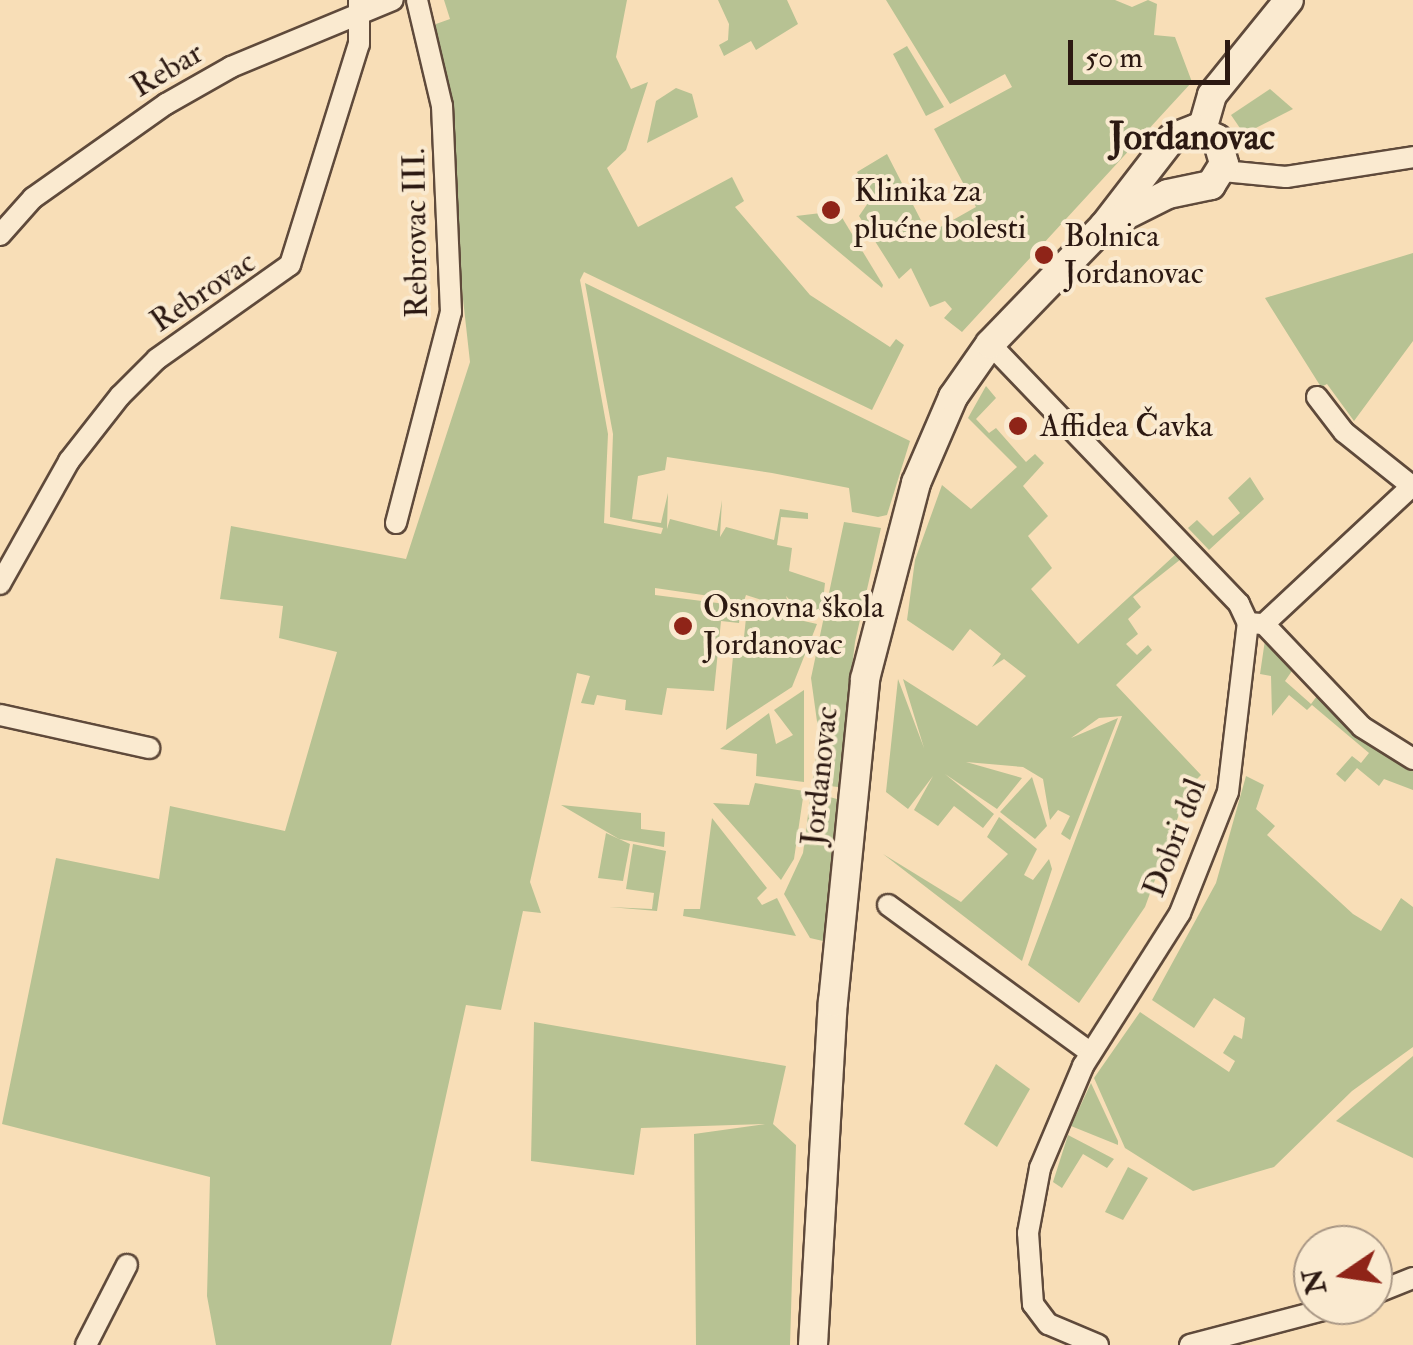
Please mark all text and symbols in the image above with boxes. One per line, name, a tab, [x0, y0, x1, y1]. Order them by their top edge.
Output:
scale bar	[1073, 20, 1236, 82]
street label: Rebar	[124, 34, 210, 106]
text: 50 m	[1085, 39, 1143, 76]
district label: Jordanovac	[1109, 115, 1275, 161]
street label: Rebrovac III.	[395, 148, 437, 318]
place label: Klinika za plućne bolesti	[854, 173, 1026, 248]
marker: Klinika za plućne bolesti	[818, 197, 844, 223]
place label: Bolnica Jordanovac	[1064, 218, 1204, 293]
street label: Rebrovac	[143, 243, 263, 341]
marker: Bolnica Jordanovac	[1033, 244, 1055, 266]
place label: Affidea Čavka	[1040, 407, 1213, 445]
marker: Affidea Čavka	[1005, 413, 1031, 439]
place label: Osnovna škola Jordanovac	[703, 589, 884, 664]
marker: Osnovna škola Jordanovac	[672, 615, 694, 637]
street label: Jordanovac	[794, 705, 846, 847]
street label: Dobri dol	[1135, 773, 1215, 903]
north arrow	[1293, 1225, 1393, 1325]
text: N	[1295, 1265, 1335, 1298]

